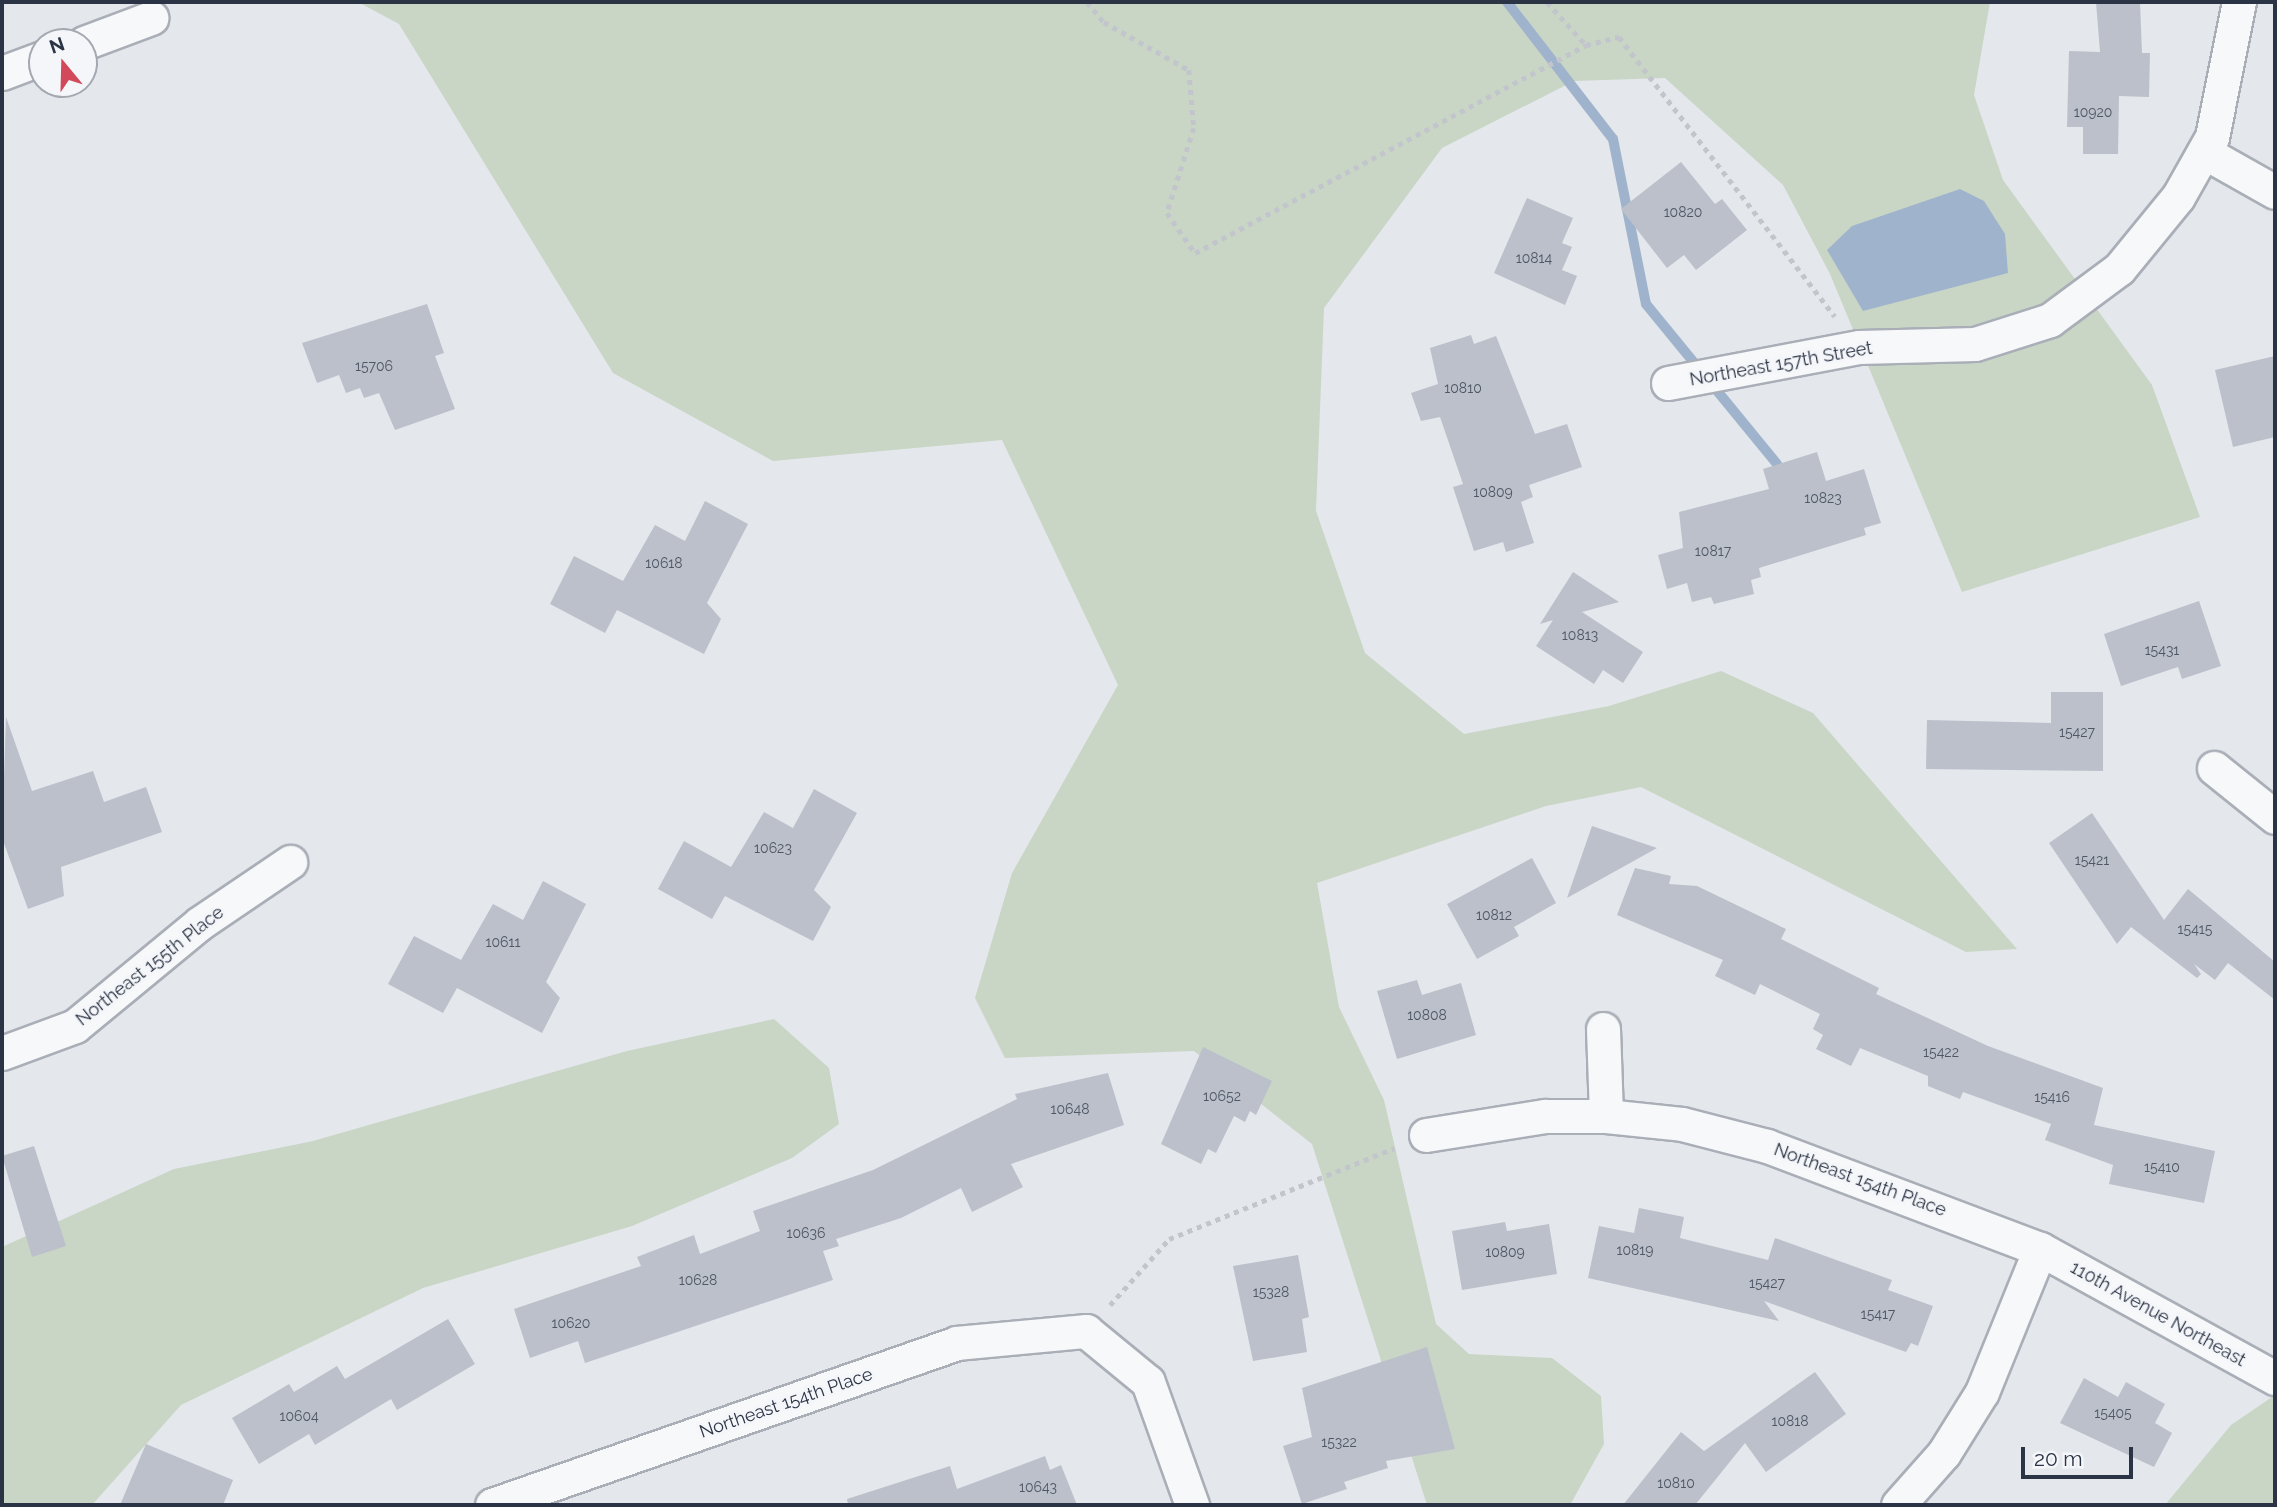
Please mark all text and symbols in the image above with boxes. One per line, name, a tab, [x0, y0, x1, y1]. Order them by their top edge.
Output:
north arrow	[28, 28, 98, 98]
text: N	[46, 32, 67, 58]
house number: 10920	[2074, 104, 2112, 120]
house number: 10820	[1664, 204, 1702, 220]
house number: 10814	[1516, 250, 1552, 266]
street label: Northeast 157th Street	[1688, 337, 1874, 391]
house number: 15706	[355, 358, 393, 374]
house number: 10810	[1444, 380, 1482, 396]
house number: 10809	[1473, 484, 1513, 500]
house number: 10823	[1804, 490, 1842, 506]
house number: 10817	[1695, 543, 1731, 559]
house number: 10618	[645, 555, 683, 571]
house number: 10813	[1562, 627, 1598, 643]
house number: 15431	[2145, 642, 2179, 658]
house number: 15427	[2059, 724, 2095, 740]
house number: 10623	[754, 840, 792, 856]
house number: 15421	[2075, 852, 2109, 868]
street label: Northeast 155th Place	[72, 902, 228, 1030]
house number: 10812	[1476, 907, 1512, 923]
house number: 15415	[2178, 921, 2212, 937]
house number: 10611	[486, 934, 520, 950]
house number: 10808	[1407, 1007, 1447, 1023]
house number: 15422	[1923, 1044, 1959, 1060]
house number: 10652	[1203, 1088, 1241, 1104]
house number: 15416	[2034, 1089, 2070, 1105]
house number: 10648	[1051, 1101, 1089, 1117]
street label: Northeast 154th Place	[1771, 1139, 1949, 1221]
house number: 15410	[2144, 1159, 2180, 1175]
house number: 10636	[787, 1225, 825, 1241]
house number: 10819	[1616, 1242, 1654, 1258]
house number: 10809	[1485, 1244, 1525, 1260]
street label: 110th Avenue Northeast	[2066, 1257, 2250, 1371]
house number: 10628	[679, 1272, 717, 1288]
house number: 15427	[1749, 1275, 1785, 1291]
house number: 15328	[1253, 1284, 1289, 1300]
house number: 15417	[1861, 1306, 1895, 1322]
house number: 10620	[552, 1315, 590, 1331]
street label: Northeast 154th Place	[697, 1363, 875, 1443]
house number: 15405	[2094, 1405, 2132, 1421]
house number: 10604	[279, 1408, 319, 1424]
house number: 10818	[1771, 1413, 1809, 1429]
house number: 15322	[1321, 1434, 1357, 1450]
scale bar	[2025, 1434, 2137, 1478]
text: 20 m	[2034, 1446, 2082, 1471]
house number: 10810	[1657, 1475, 1695, 1491]
house number: 10643	[1019, 1479, 1057, 1495]

